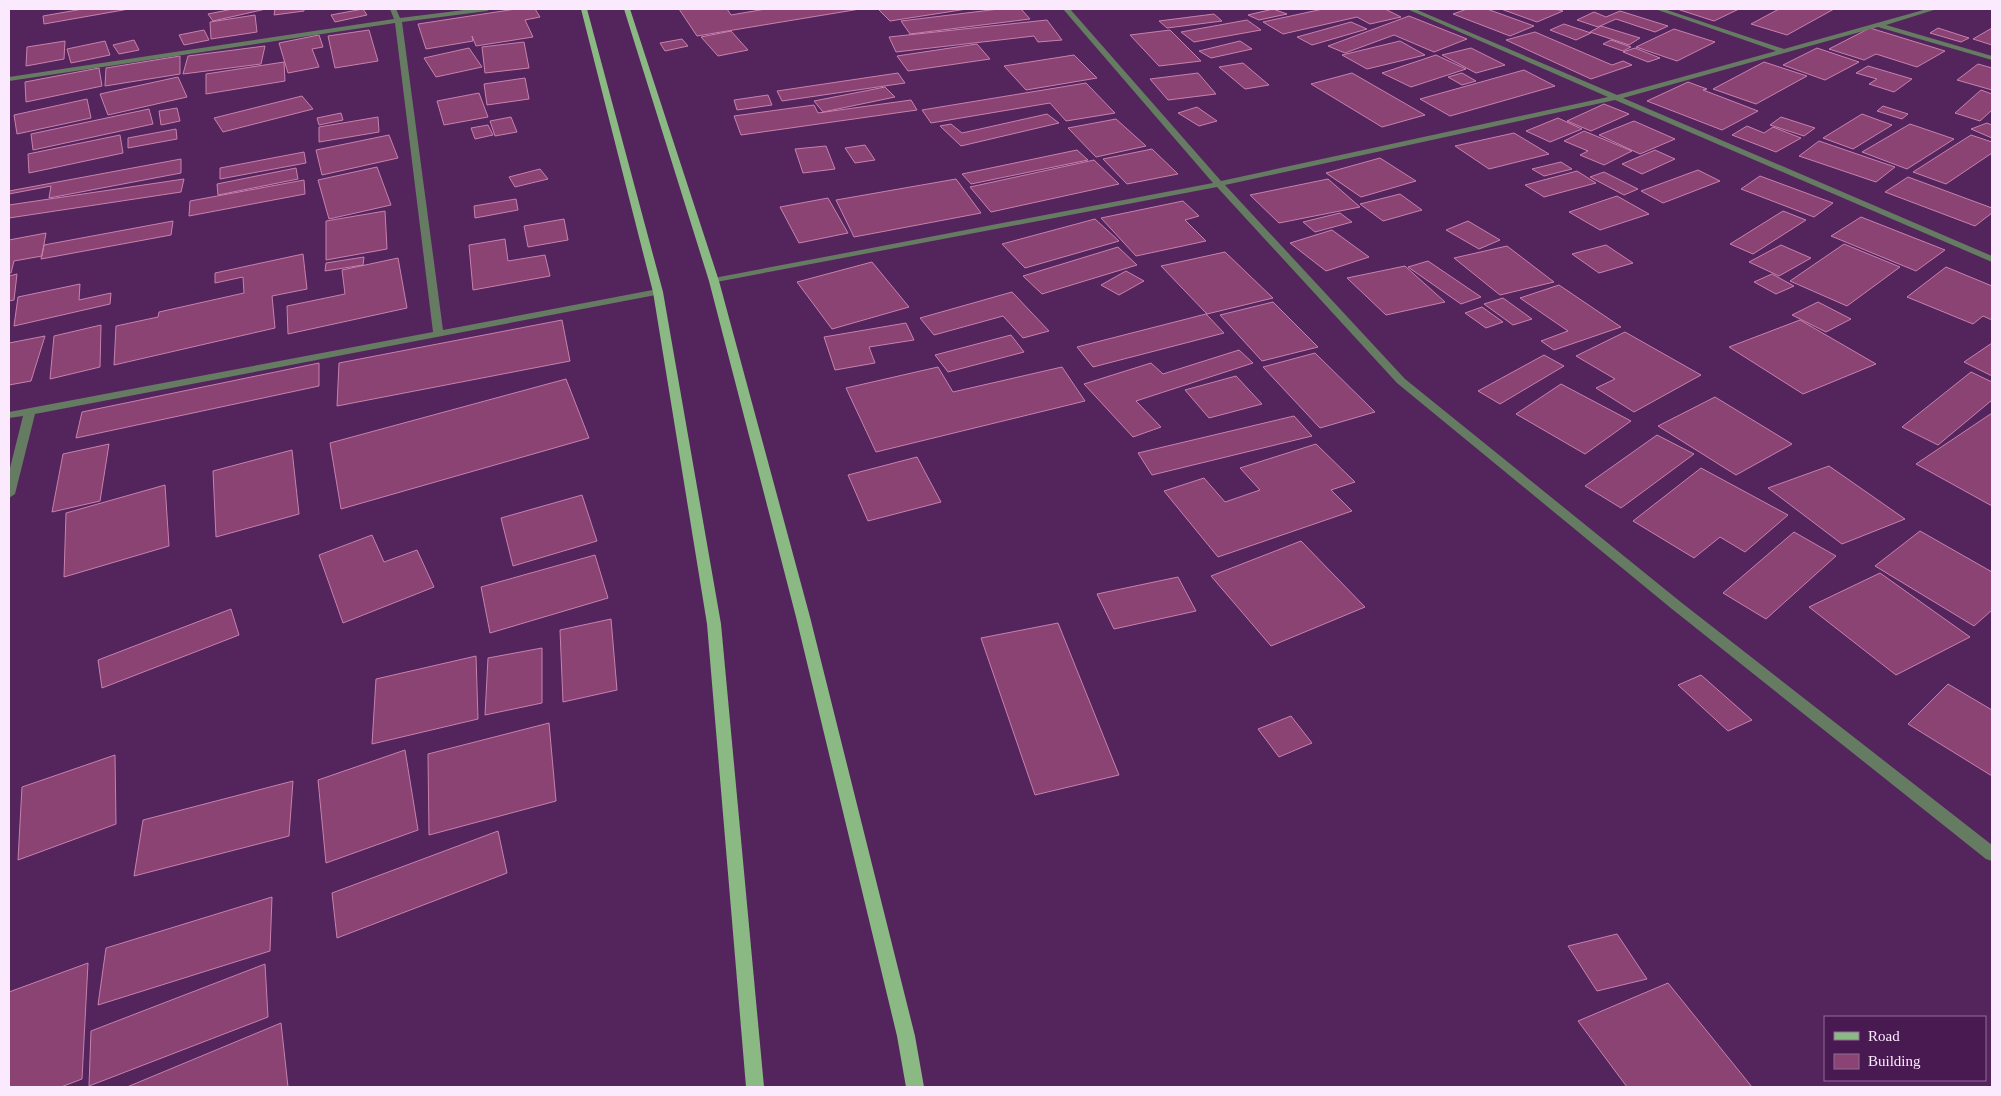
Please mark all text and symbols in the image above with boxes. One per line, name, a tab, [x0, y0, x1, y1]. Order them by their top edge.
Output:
legend	[1824, 1016, 1986, 1081]
text: Road	[1868, 1028, 1900, 1044]
text: Building	[1868, 1053, 1921, 1069]

